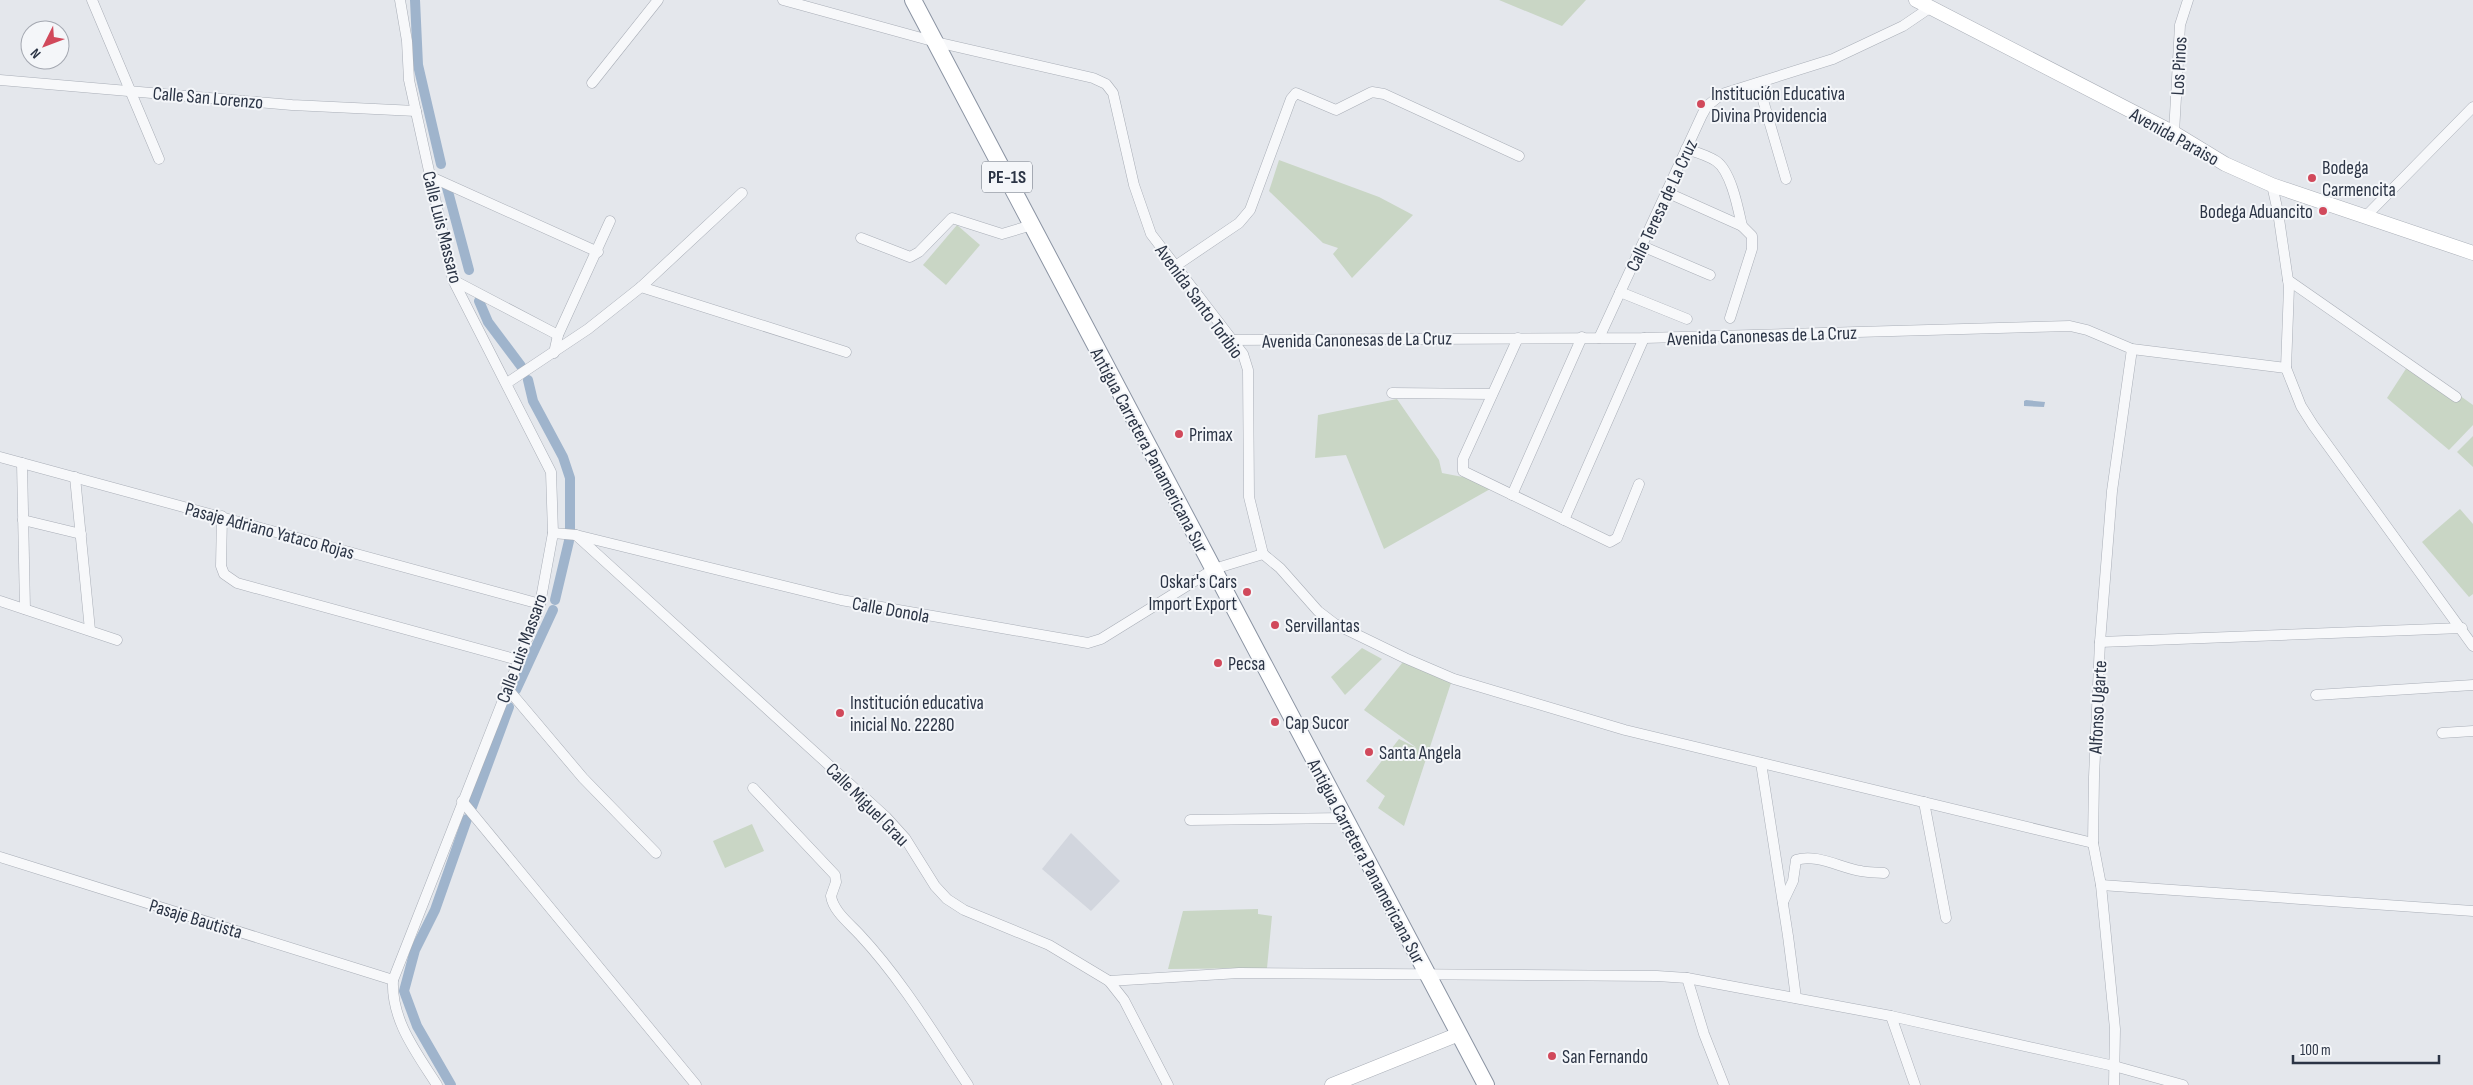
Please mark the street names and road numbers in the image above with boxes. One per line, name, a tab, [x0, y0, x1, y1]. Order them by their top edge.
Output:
street label: Los Pinos	[2166, 36, 2193, 96]
street label: Calle San Lorenzo	[152, 82, 264, 115]
street label: Avenida Paraiso	[2125, 103, 2223, 171]
street label: Calle Teresa de La Cruz	[1622, 136, 1703, 275]
road number: PE-1S	[982, 162, 1032, 192]
street label: Calle Luis Massaro	[417, 169, 467, 286]
street label: Avenida Santo Toribio	[1149, 239, 1248, 363]
street label: Avenida Canonesas de La Cruz	[1666, 322, 1858, 351]
street label: Avenida Canonesas de La Cruz	[1261, 327, 1452, 354]
street label: Antigua Carretera Panamericana Sur	[1084, 343, 1213, 558]
street label: Pasaje Adriano Yataco Rojas	[183, 498, 357, 565]
street label: Calle Luis Massaro	[492, 591, 553, 706]
street label: Calle Donola	[850, 592, 931, 629]
street label: Alfonso Ugarte	[2085, 660, 2112, 755]
street label: Antigua Carretera Panamericana Sur	[1301, 754, 1430, 969]
street label: Calle Miguel Grau	[820, 759, 913, 852]
street label: Pasaje Bautista	[146, 894, 245, 944]

